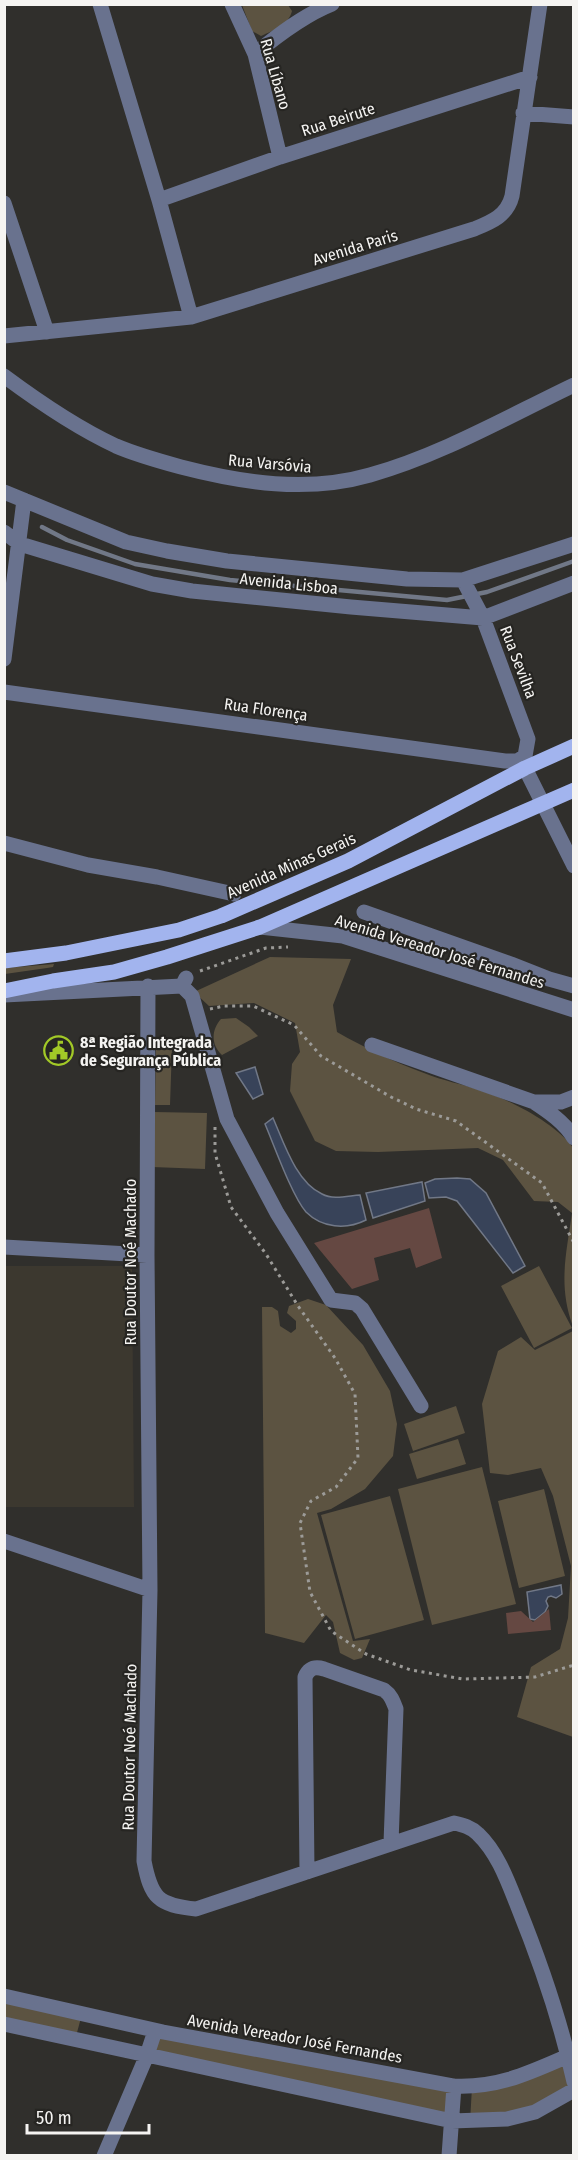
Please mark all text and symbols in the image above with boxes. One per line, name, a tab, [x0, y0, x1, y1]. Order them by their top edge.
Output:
street label: Rua Líbano	[256, 36, 295, 112]
street label: Rua Beirute	[299, 99, 377, 140]
street label: Avenida Paris	[310, 226, 400, 269]
street label: Rua Varsóvia	[227, 450, 313, 477]
street label: Avenida Lisboa	[239, 569, 339, 598]
street label: Rua Sevilha	[496, 623, 541, 701]
street label: Rua Florença	[223, 694, 309, 725]
street label: Avenida Minas Gerais	[224, 828, 359, 902]
street label: Avenida Vereador José Fernandes	[333, 911, 547, 992]
place label: 8ª Região Integrada de Segurança Pública	[80, 1033, 221, 1071]
public building icon: 8ª Região Integrada de Segurança Pública	[43, 1035, 75, 1067]
street label: Rua Doutor Noé Machado	[121, 1179, 140, 1345]
street label: Rua Doutor Noé Machado	[119, 1664, 140, 1830]
street label: Avenida Vereador José Fernandes	[186, 2010, 404, 2067]
scale bar	[27, 2097, 148, 2135]
text: 50 m	[36, 2107, 72, 2129]

